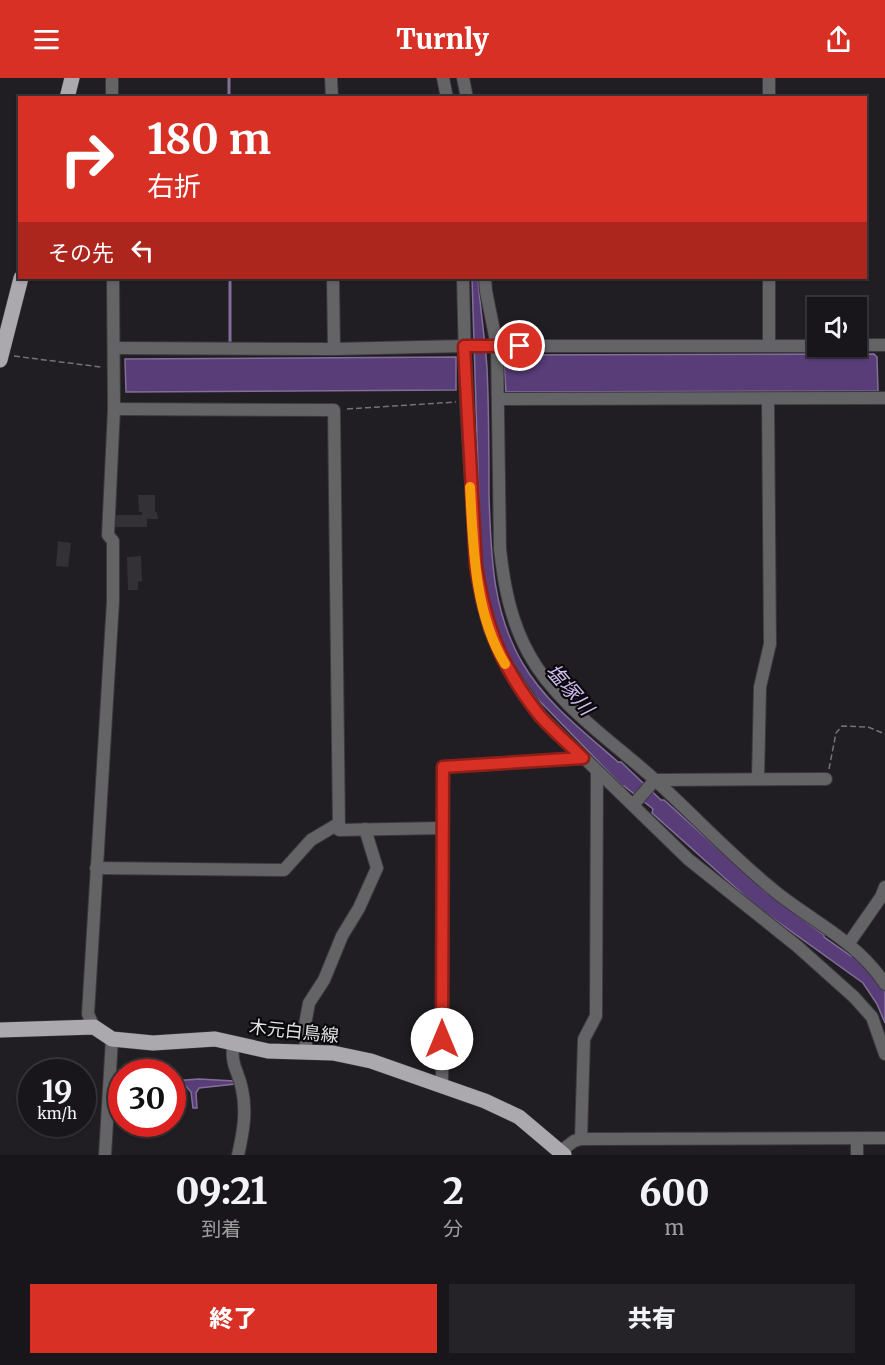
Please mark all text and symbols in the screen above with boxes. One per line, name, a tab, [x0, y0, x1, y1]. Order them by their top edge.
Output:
text: Turnly	[396, 22, 489, 56]
icon: menu	[30, 23, 63, 56]
icon: share	[822, 23, 855, 56]
text: 180 m	[147, 113, 271, 165]
icon: right	[48, 120, 126, 198]
text: 右折	[147, 169, 201, 203]
icon: left	[126, 234, 159, 267]
text: その先	[48, 239, 114, 267]
map controls	[807, 297, 867, 357]
button: sound	[807, 297, 867, 357]
pin	[494, 320, 545, 371]
icon: arrive	[503, 329, 536, 362]
water label: 塩塚川	[541, 658, 600, 721]
position arrow	[410, 1007, 474, 1071]
street label: 木元白鳥線	[248, 1015, 340, 1047]
speed limit sign: 30	[108, 1059, 186, 1137]
text: 19	[41, 1072, 73, 1110]
text: km/h	[37, 1104, 77, 1123]
text: 09:21	[175, 1169, 267, 1214]
text: 2	[443, 1169, 464, 1214]
text: 600	[639, 1171, 710, 1216]
text: m	[664, 1215, 684, 1240]
text: 到着	[201, 1216, 241, 1241]
text: 分	[443, 1216, 463, 1241]
button: 終了	[30, 1284, 437, 1353]
button: 共有	[449, 1284, 855, 1353]

